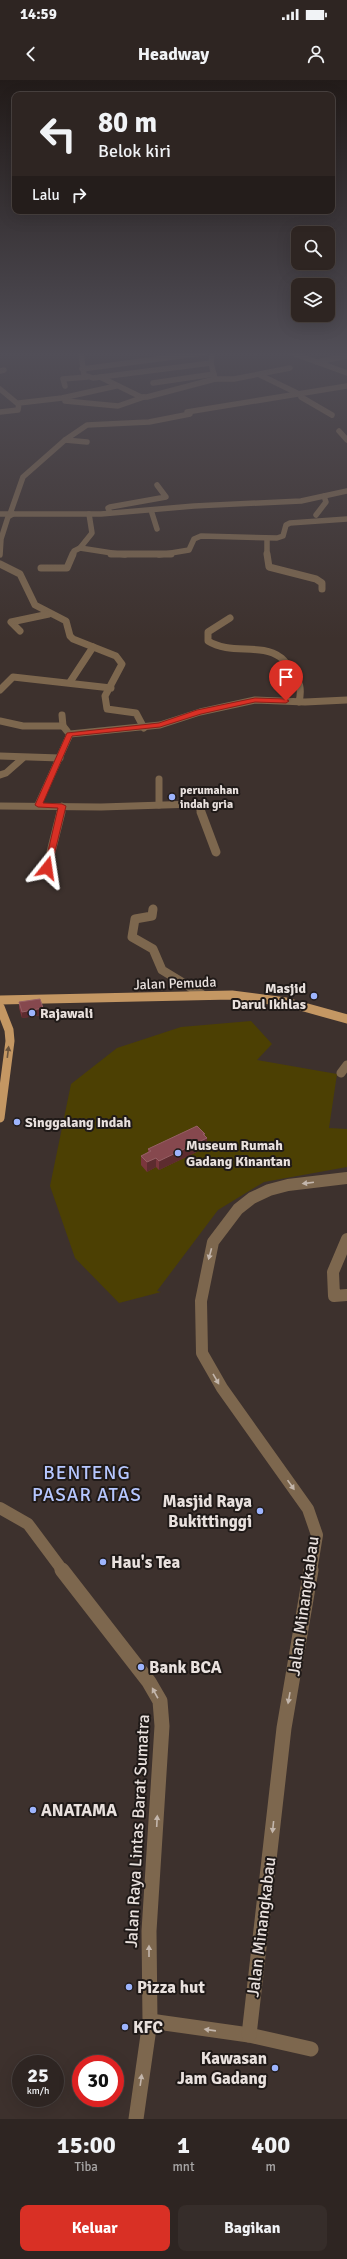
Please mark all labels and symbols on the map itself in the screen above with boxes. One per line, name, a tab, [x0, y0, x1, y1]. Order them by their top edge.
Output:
pin	[269, 660, 303, 701]
place label: perumahan indah gria	[180, 783, 239, 812]
marker: perumahan indah gria	[167, 792, 177, 802]
position arrow	[26, 847, 68, 889]
street label: Jalan Pemuda	[133, 974, 217, 993]
place label: Masjid Darul Ikhlas	[232, 980, 306, 1013]
marker: Masjid Darul Ikhlas	[309, 991, 319, 1001]
place label: Rajawali	[40, 1005, 93, 1022]
marker: Rajawali	[27, 1008, 37, 1018]
one-way arrow	[5, 1046, 11, 1058]
place label: Singgalang Indah	[25, 1114, 131, 1131]
marker: Singgalang Indah	[12, 1117, 22, 1127]
place label: Museum Rumah Gadang Kinantan	[186, 1137, 291, 1170]
marker: Museum Rumah Gadang Kinantan	[173, 1148, 183, 1158]
one-way arrow	[302, 1179, 314, 1186]
one-way arrow	[207, 1247, 213, 1260]
one-way arrow	[213, 1373, 220, 1385]
district label: BENTENG PASAR ATAS	[32, 1461, 142, 1507]
one-way arrow	[287, 1479, 295, 1490]
place label: Masjid Raya Bukittinggi	[163, 1491, 252, 1532]
marker: Masjid Raya Bukittinggi	[255, 1506, 265, 1516]
street label: Jalan Minangkabau	[283, 1535, 324, 1677]
place label: Hau's Tea	[111, 1552, 181, 1573]
marker: Hau's Tea	[98, 1557, 108, 1567]
place label: Bank BCA	[149, 1657, 222, 1678]
marker: Bank BCA	[136, 1662, 146, 1672]
one-way arrow	[152, 1687, 159, 1699]
one-way arrow	[286, 1692, 292, 1704]
street label: Jalan Raya Lintas Barat Sumatra	[121, 1714, 154, 1948]
place label: ANATAMA	[41, 1800, 117, 1821]
marker: ANATAMA	[28, 1805, 38, 1815]
one-way arrow	[154, 1814, 160, 1827]
one-way arrow	[270, 1821, 276, 1833]
street label: Jalan Minangkabau	[242, 1856, 281, 1998]
one-way arrow	[146, 1944, 152, 1957]
place label: Pizza hut	[137, 1977, 205, 1998]
marker: Pizza hut	[124, 1982, 134, 1992]
place label: KFC	[133, 2017, 163, 2038]
marker: KFC	[120, 2022, 130, 2032]
one-way arrow	[204, 2027, 216, 2033]
place label: Kawasan Jam Gadang	[177, 2048, 267, 2089]
speed limit sign: 30	[72, 2055, 124, 2107]
marker: Kawasan Jam Gadang	[270, 2063, 280, 2073]
one-way arrow	[138, 2074, 144, 2086]

